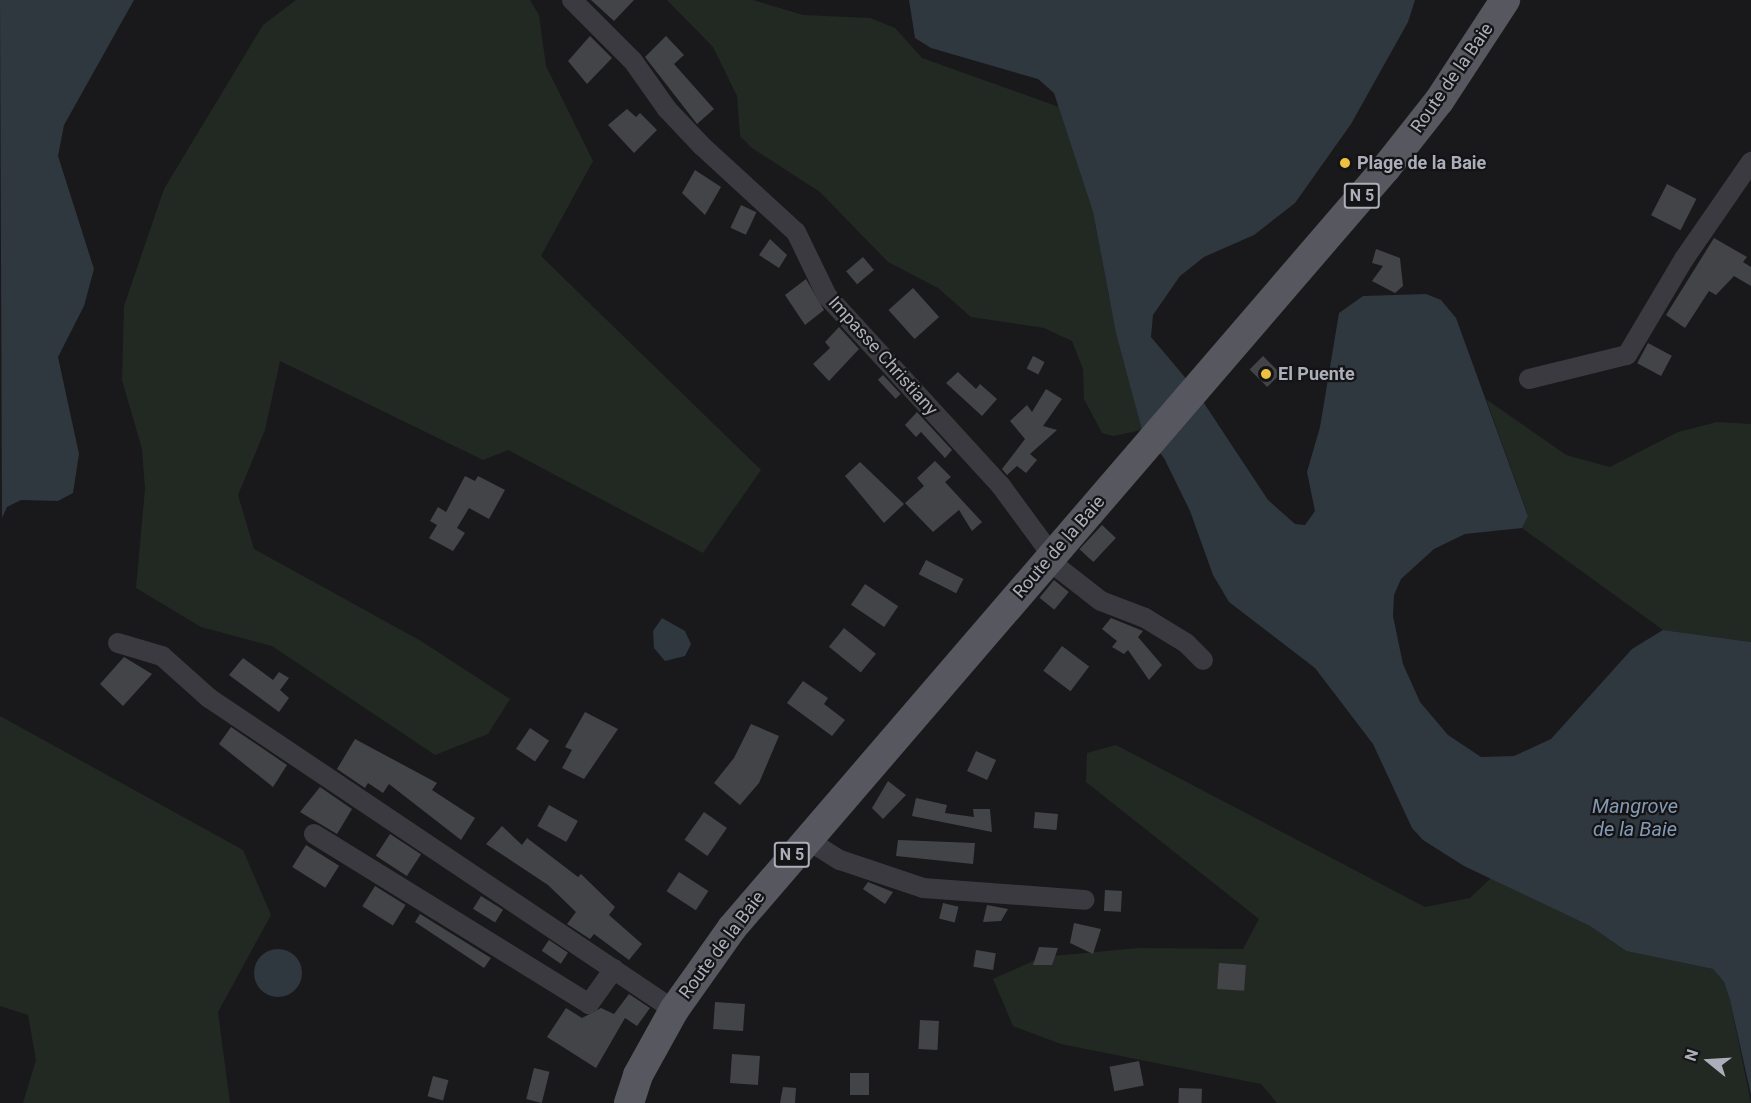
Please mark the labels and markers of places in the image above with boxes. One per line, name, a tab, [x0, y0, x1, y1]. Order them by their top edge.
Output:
place label: Plage de la Baie	[1357, 152, 1486, 174]
marker: Plage de la Baie	[1338, 156, 1352, 170]
place label: El Puente	[1278, 363, 1355, 385]
marker: El Puente	[1259, 367, 1273, 381]

